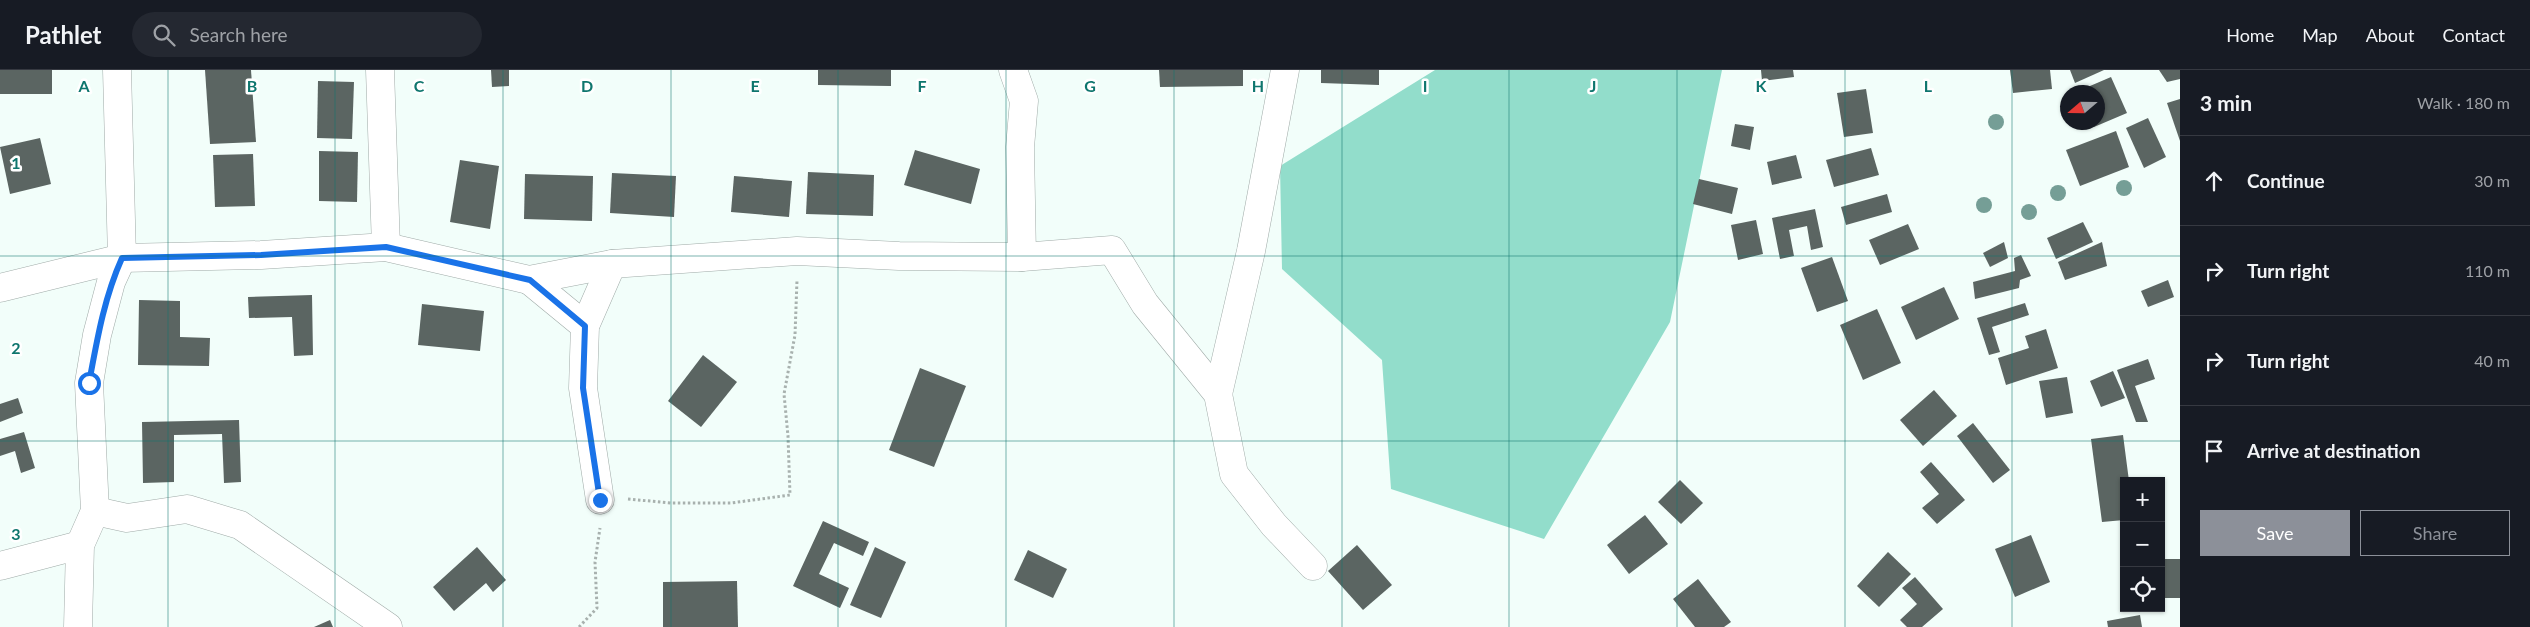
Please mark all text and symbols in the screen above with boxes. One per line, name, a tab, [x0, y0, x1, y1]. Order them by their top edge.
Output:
search box	[132, 12, 482, 57]
text: Pathlet	[25, 20, 102, 49]
icon: search	[150, 21, 178, 49]
text: Search here	[190, 23, 288, 46]
text: Home	[2226, 24, 2274, 46]
text: Map	[2302, 24, 2338, 46]
text: About	[2366, 24, 2415, 46]
text: Contact	[2443, 24, 2505, 46]
text: A	[77, 76, 90, 95]
text: B	[247, 76, 257, 95]
text: C	[414, 76, 425, 95]
text: D	[581, 76, 593, 95]
text: E	[750, 76, 760, 95]
text: F	[917, 76, 927, 95]
text: G	[1084, 76, 1096, 95]
text: H	[1252, 76, 1264, 95]
text: I	[1423, 76, 1427, 95]
text: J	[1590, 76, 1596, 95]
text: K	[1756, 76, 1768, 95]
text: L	[1924, 76, 1933, 95]
north arrow	[2060, 85, 2105, 130]
text: 3 min	[2200, 90, 2252, 115]
text: Walk · 180 m	[2417, 93, 2510, 112]
text: 1	[11, 153, 21, 172]
icon: ahead	[2200, 167, 2228, 195]
text: Continue	[2247, 169, 2325, 192]
text: 30 m	[2474, 171, 2510, 190]
icon: right	[2200, 257, 2228, 285]
text: Turn right	[2247, 259, 2329, 282]
text: 110 m	[2465, 261, 2510, 280]
text: 2	[11, 338, 21, 357]
icon: right	[2200, 347, 2228, 375]
text: Turn right	[2247, 349, 2329, 372]
text: 40 m	[2474, 351, 2510, 370]
route start	[78, 372, 101, 395]
icon: arrive	[2200, 437, 2228, 465]
text: Arrive at destination	[2247, 439, 2420, 462]
map controls	[2120, 477, 2165, 612]
button: +	[2120, 477, 2165, 522]
route end	[589, 489, 612, 512]
button: Save	[2200, 510, 2350, 556]
button: Share	[2360, 510, 2510, 556]
button: −	[2120, 522, 2165, 567]
text: 3	[11, 524, 21, 543]
button: locate	[2120, 567, 2165, 612]

